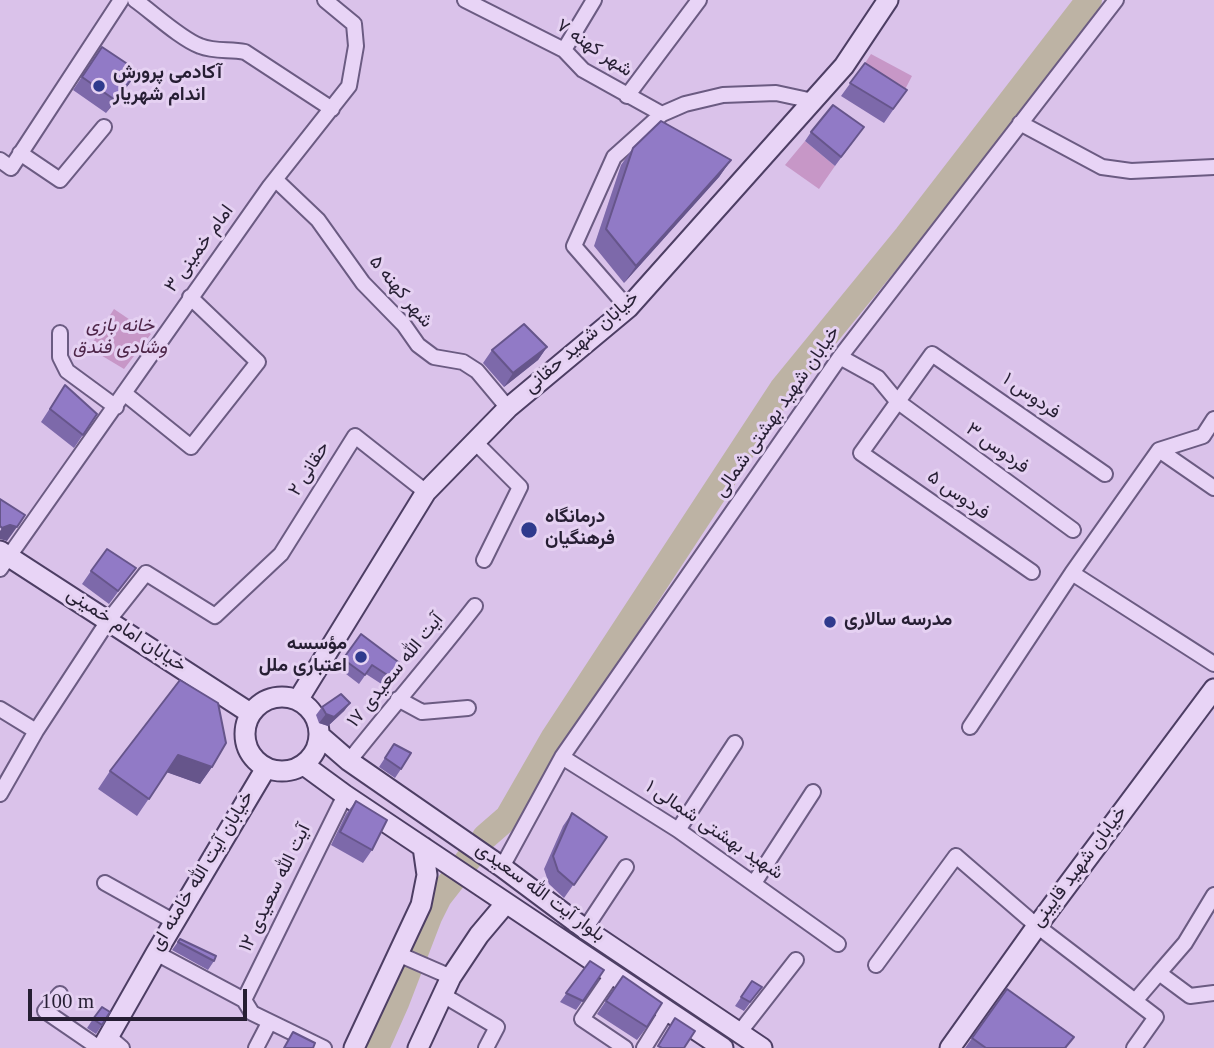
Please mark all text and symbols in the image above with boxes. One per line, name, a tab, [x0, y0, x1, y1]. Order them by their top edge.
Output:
street label: شهر کهنه ۷	[550, 16, 636, 84]
place label: آکادمی پرورش اندام شهریار	[113, 64, 222, 108]
marker: آکادمی پرورش اندام شهریار	[91, 78, 107, 94]
street label: امام خمینی ۳	[162, 202, 240, 298]
street label: شهر کهنه ۵	[362, 252, 436, 334]
street label: خیابان شهید حقانی	[521, 288, 645, 400]
park label: خانه بازی وشادی فندق	[73, 317, 167, 361]
street label: خیابان شهید بهشتی شمالی	[711, 323, 847, 503]
street label: فردوس ۱	[997, 370, 1063, 426]
street label: فردوس ۳	[960, 420, 1032, 480]
street label: حقانی ۲	[285, 439, 337, 501]
street label: فردوس ۵	[921, 467, 993, 527]
place label: درمانگاه فرهنگیان	[545, 508, 615, 552]
marker: درمانگاه فرهنگیان	[519, 520, 539, 540]
street label: خیابان امام خمینی	[61, 585, 189, 679]
street label: آیت الله سعیدی ۱۷	[344, 610, 450, 734]
place label: مدرسه سالاری	[844, 611, 952, 633]
marker: مدرسه سالاری	[822, 614, 838, 630]
place label: مؤسسه اعتباری ملل	[259, 635, 347, 679]
marker: مؤسسه اعتباری ملل	[353, 649, 369, 665]
street label: شهید بهشتی شمالی ۱	[640, 777, 786, 887]
street label: خیابان آیت الله خامنه ای	[147, 788, 261, 956]
street label: خیابان شهید قایینی	[1028, 803, 1134, 933]
street label: آیت الله سعیدی ۱۲	[236, 822, 318, 956]
street label: بلوار آیت الله سعیدی	[470, 839, 608, 949]
scale bar	[32, 974, 250, 1018]
text: 100 m	[41, 989, 94, 1013]

